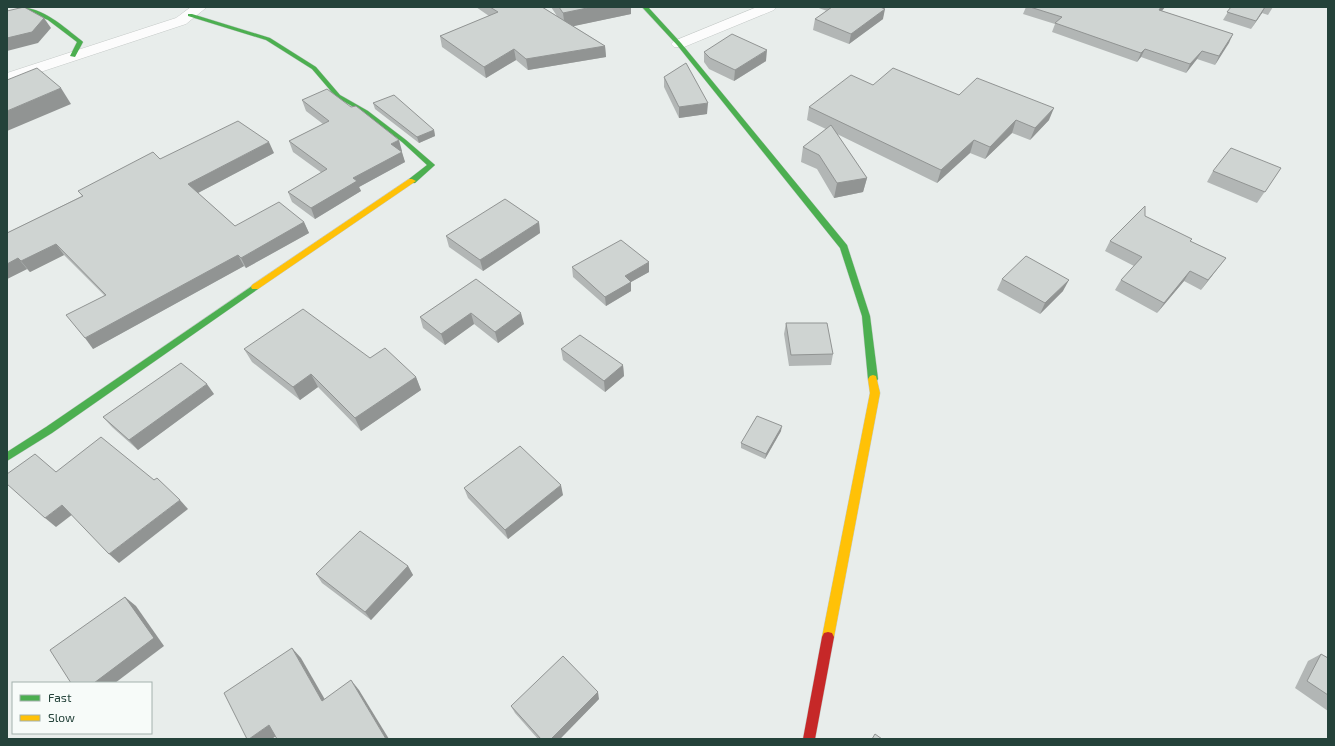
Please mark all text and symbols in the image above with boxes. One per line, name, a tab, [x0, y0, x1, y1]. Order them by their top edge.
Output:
legend	[12, 682, 152, 734]
text: Fast	[48, 690, 72, 704]
text: Slow	[48, 710, 75, 724]

